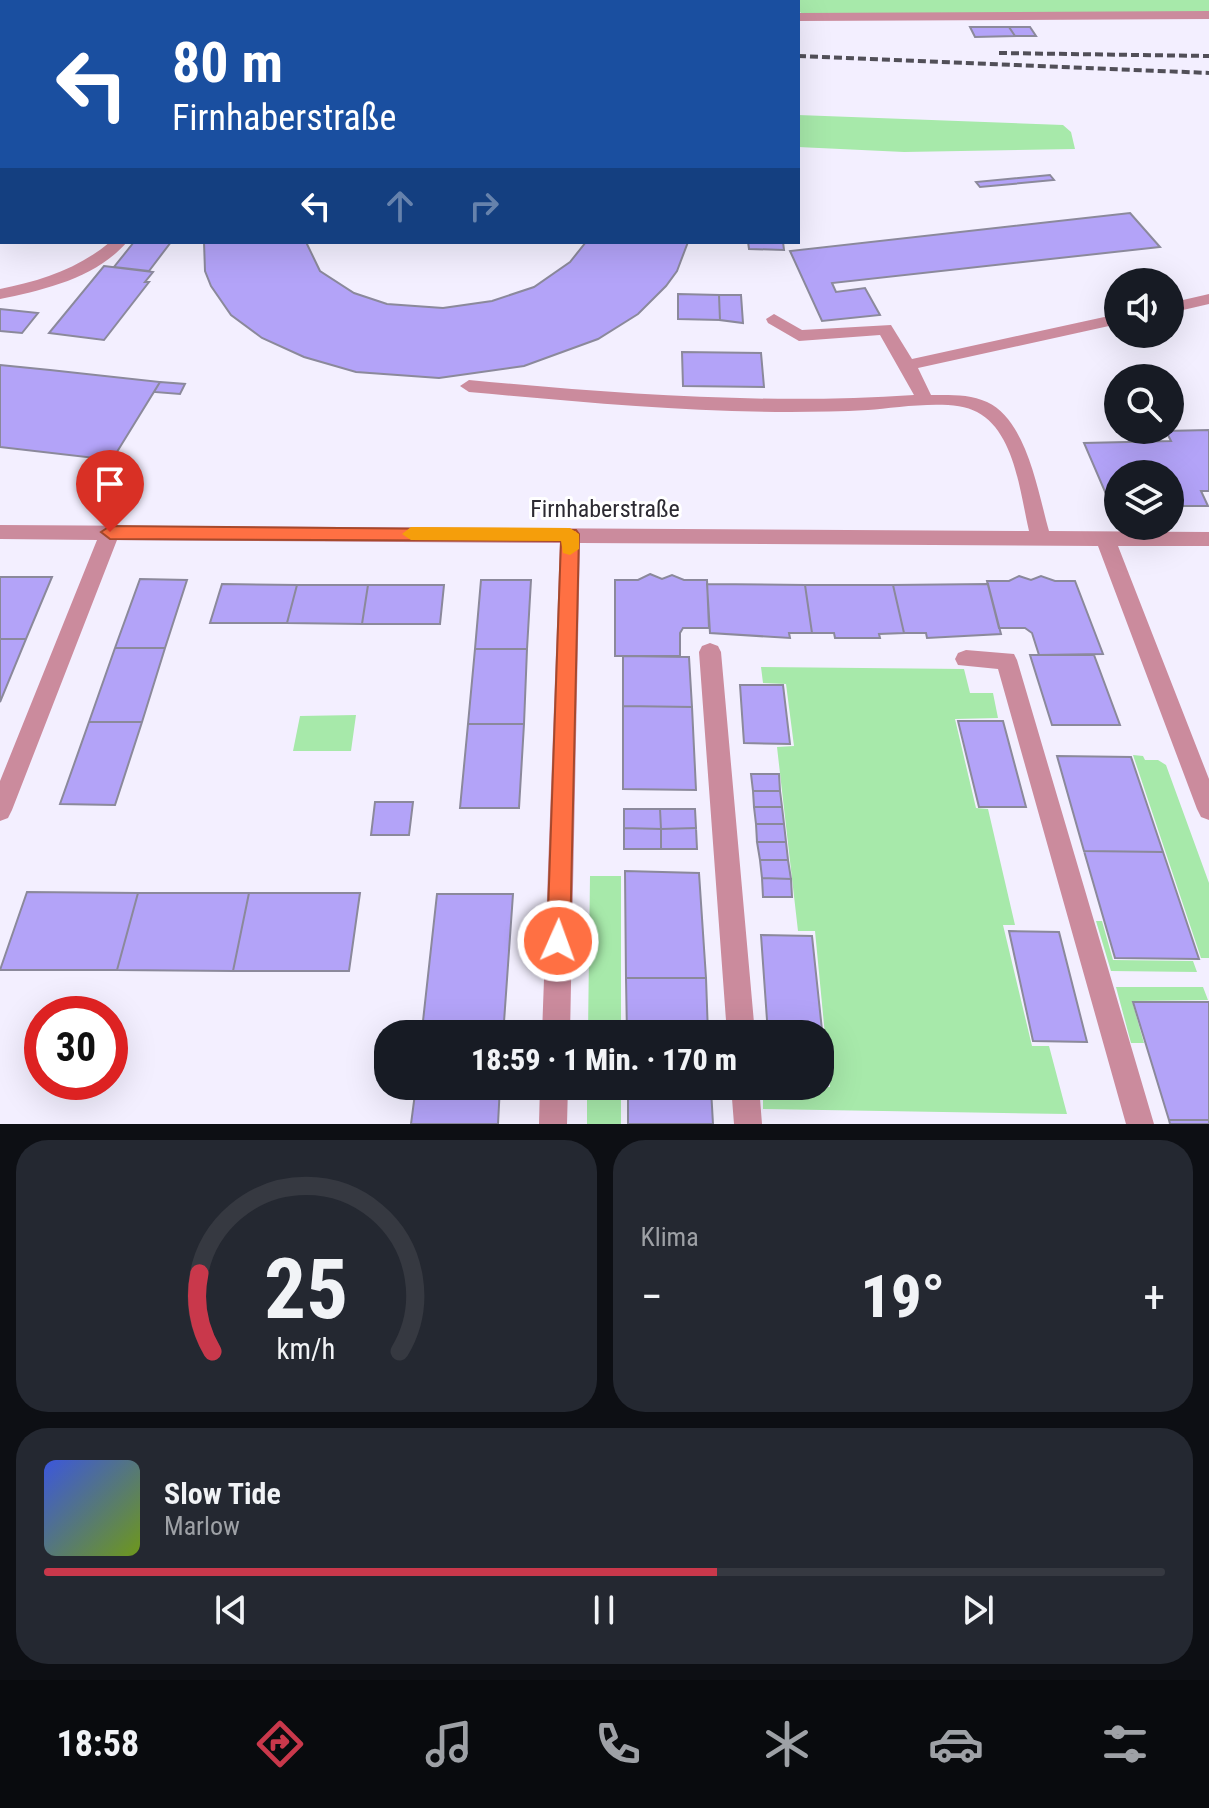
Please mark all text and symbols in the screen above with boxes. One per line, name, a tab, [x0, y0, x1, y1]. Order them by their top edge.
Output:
text: 80 m	[172, 30, 283, 96]
icon: left	[40, 32, 144, 136]
text: Firnhaberstraße	[172, 97, 396, 139]
icon: left	[294, 184, 338, 228]
icon: ahead	[378, 184, 422, 228]
icon: right	[462, 184, 506, 228]
map controls	[1104, 268, 1184, 540]
button: sound	[1104, 268, 1184, 348]
button: search	[1104, 364, 1184, 444]
pin	[76, 450, 144, 532]
button: layers	[1104, 460, 1184, 540]
icon: arrive	[88, 462, 132, 506]
street label: Firnhaberstraße	[530, 495, 680, 523]
position arrow	[516, 899, 600, 983]
speed limit sign: 30	[24, 996, 128, 1100]
text: 18:59 · 1 Min. · 170 m	[471, 1042, 737, 1077]
text: Klima	[641, 1222, 699, 1252]
text: 25	[264, 1241, 348, 1338]
text: 19°	[861, 1261, 945, 1332]
text: −	[641, 1271, 663, 1323]
text: +	[1143, 1271, 1165, 1323]
text: km/h	[277, 1332, 336, 1366]
text: Slow Tide	[164, 1476, 281, 1511]
text: Marlow	[164, 1511, 240, 1541]
icon: previous	[209, 1588, 253, 1632]
icon: pause	[582, 1588, 626, 1632]
icon: next	[956, 1588, 1000, 1632]
icon: directions	[252, 1716, 308, 1772]
icon: music	[421, 1716, 477, 1772]
icon: phone	[590, 1716, 646, 1772]
icon: climate	[759, 1716, 815, 1772]
icon: car	[928, 1716, 984, 1772]
icon: filters	[1097, 1716, 1153, 1772]
text: 18:58	[56, 1723, 139, 1765]

